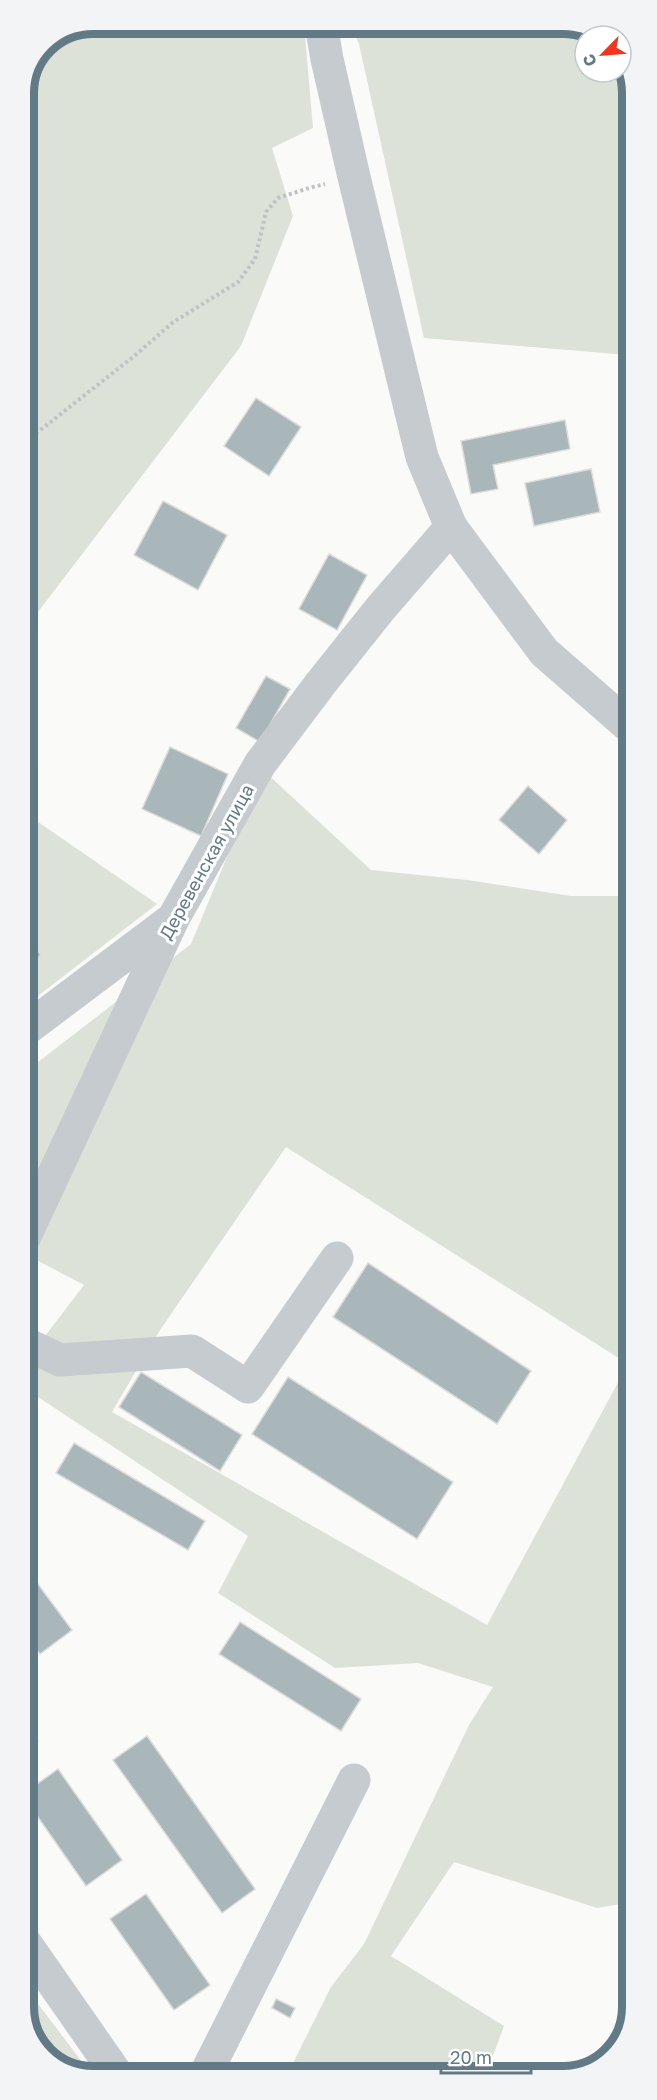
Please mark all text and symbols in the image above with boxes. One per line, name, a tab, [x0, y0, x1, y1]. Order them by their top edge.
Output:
north arrow	[573, 24, 633, 84]
text: С	[578, 51, 601, 70]
street label: Деревенская улица	[154, 780, 258, 943]
scale bar	[441, 2037, 531, 2075]
text: 20 m	[450, 2046, 492, 2068]

